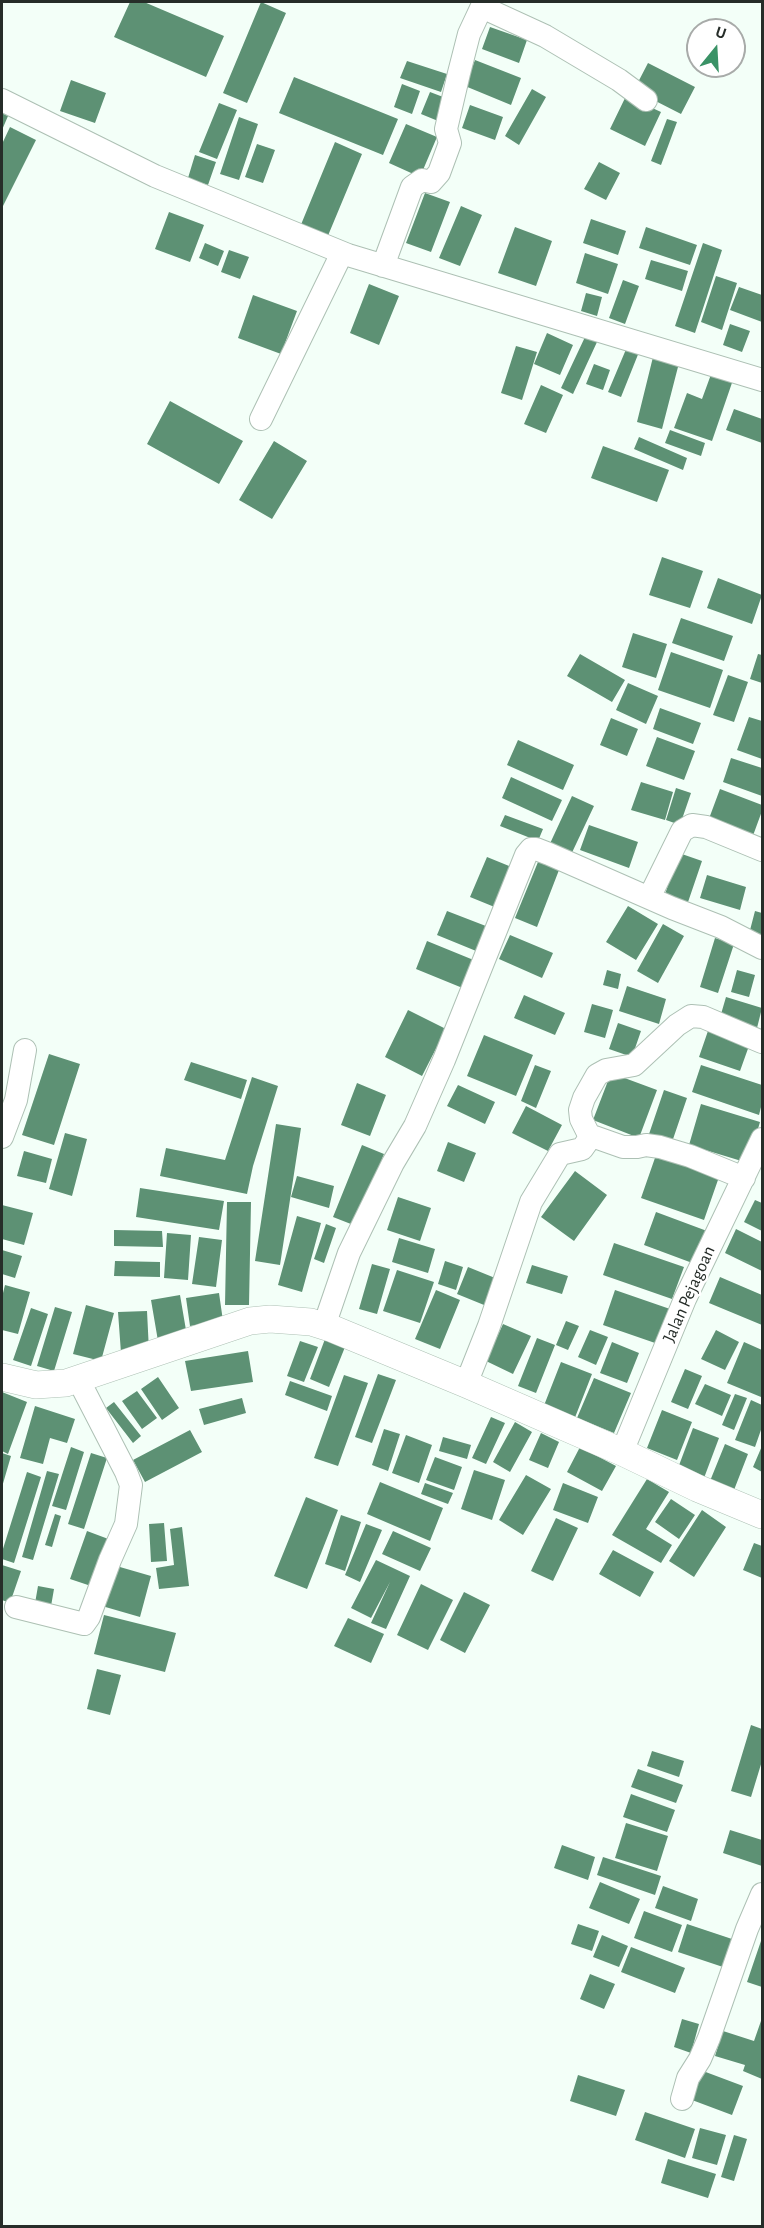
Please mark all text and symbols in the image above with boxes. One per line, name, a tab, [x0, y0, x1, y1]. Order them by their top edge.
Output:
north arrow	[686, 18, 746, 78]
text: U	[714, 24, 728, 42]
street label: Jalan Pejagoan	[658, 1242, 720, 1346]

